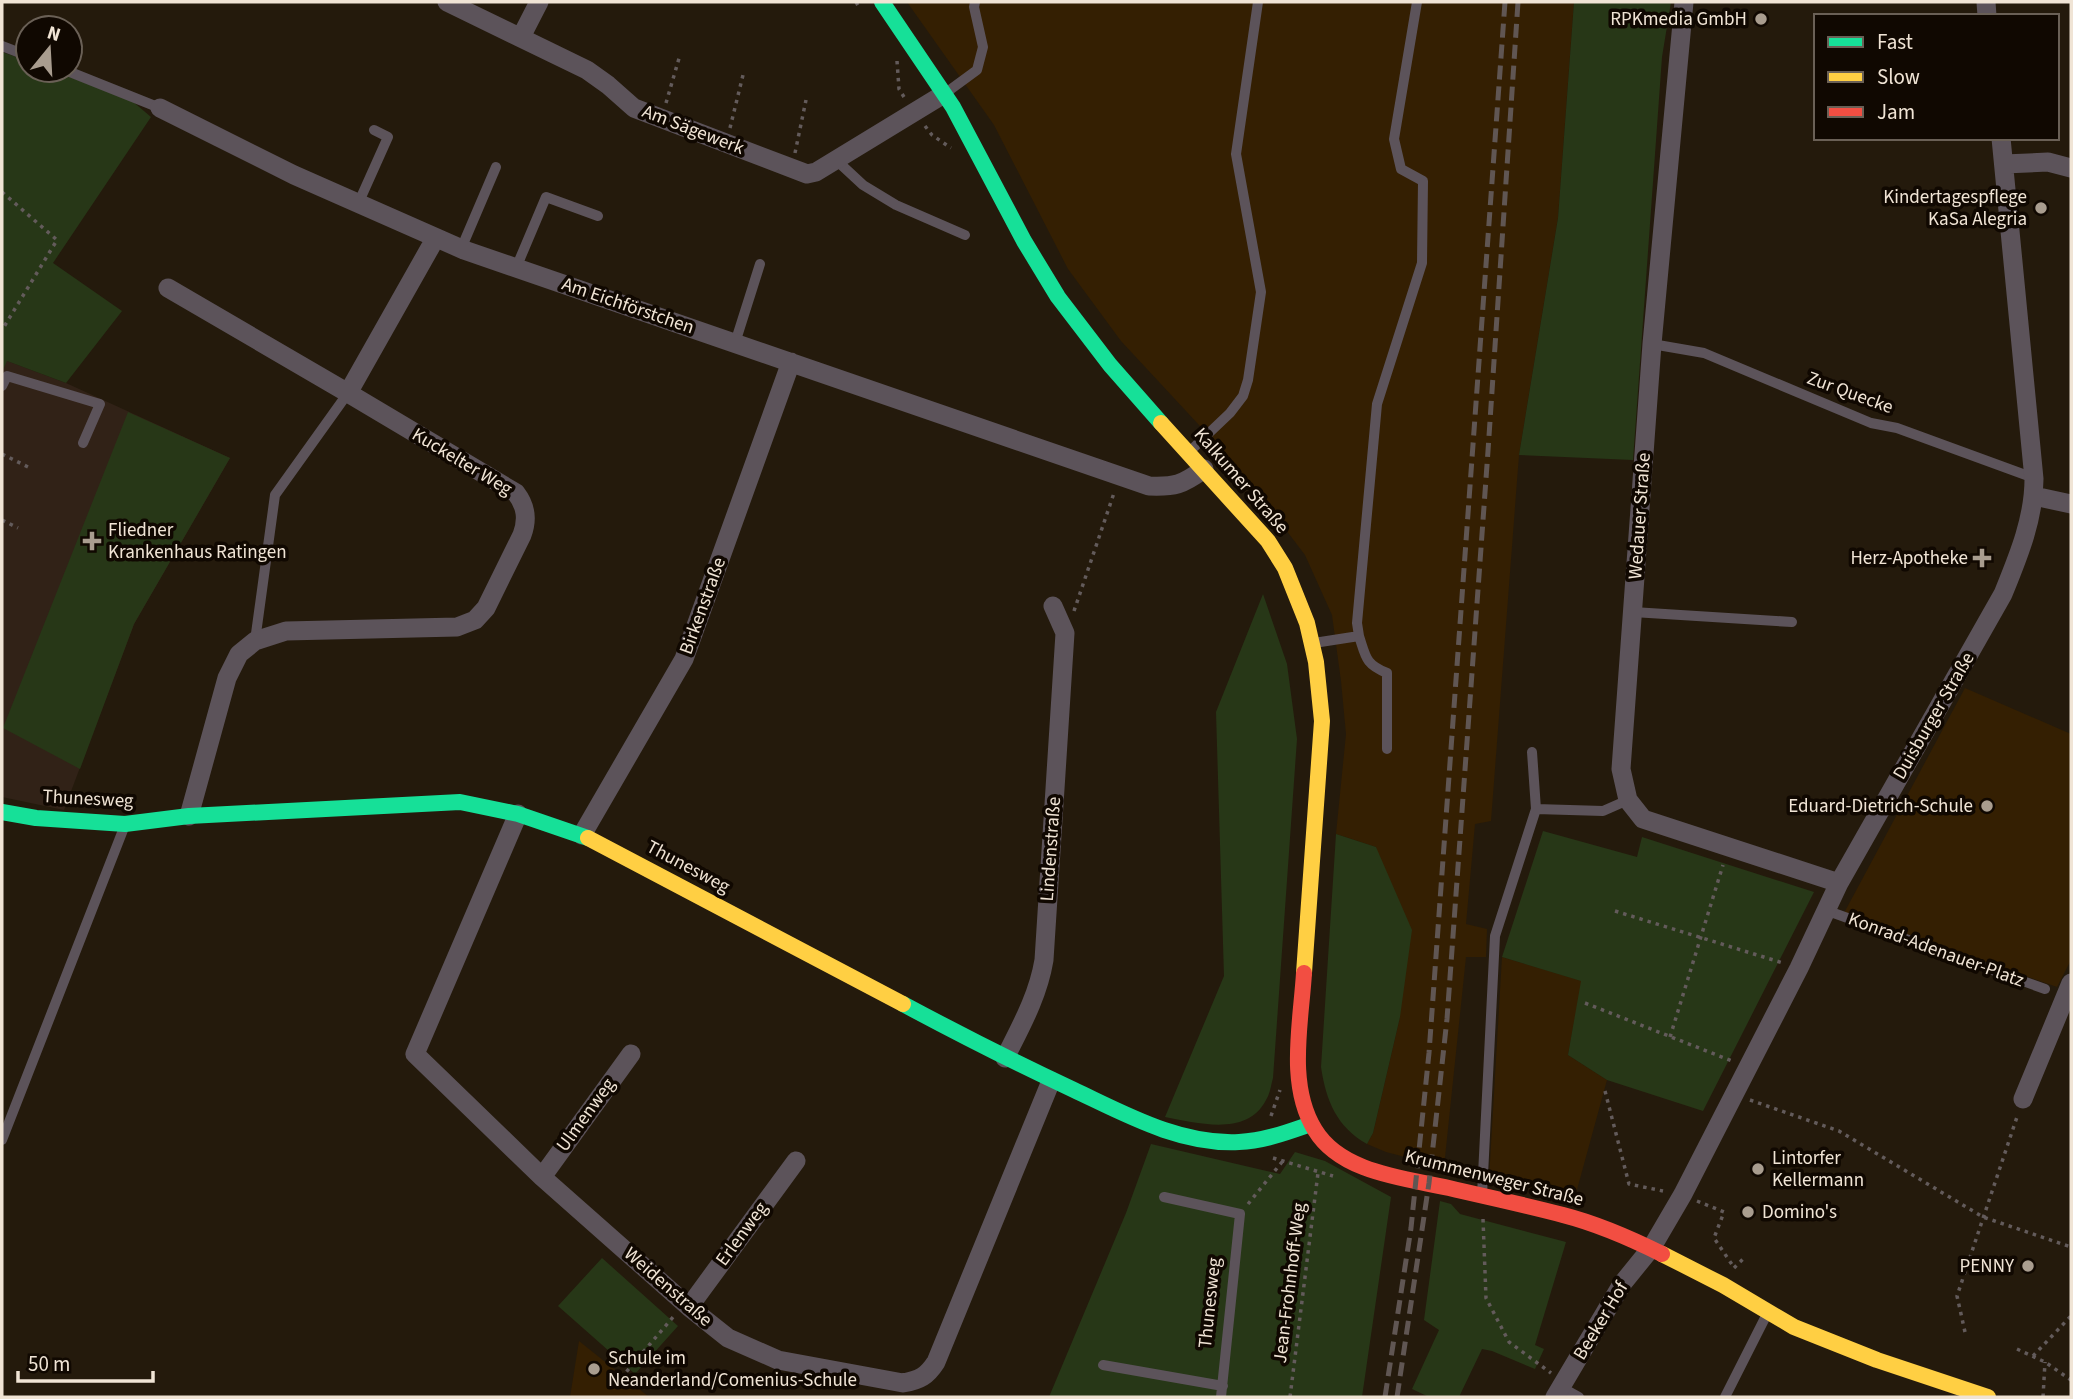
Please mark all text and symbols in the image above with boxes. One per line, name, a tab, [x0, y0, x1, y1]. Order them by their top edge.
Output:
place label: RPKmedia GmbH	[1610, 6, 1747, 33]
marker: RPKmedia GmbH	[1753, 11, 1769, 27]
north arrow	[14, 14, 84, 84]
legend	[1814, 14, 2059, 140]
text: N	[44, 19, 64, 49]
text: Fast	[1877, 27, 1913, 57]
text: Slow	[1877, 62, 1920, 92]
text: Jam	[1877, 97, 1915, 127]
street label: Am Sägewerk	[638, 98, 749, 162]
place label: Kindertagespflege KaSa Alegria	[1883, 184, 2027, 233]
marker: Kindertagespflege KaSa Alegria	[2033, 200, 2049, 216]
street label: Am Eichförstchen	[558, 271, 698, 341]
street label: Zur Quecke	[1803, 365, 1897, 421]
street label: Kuckelter Weg	[407, 421, 518, 503]
street label: Kalkumer Straße	[1187, 422, 1295, 540]
street label: Wedauer Straße	[1622, 452, 1658, 580]
place label: Fliedner Krankenhaus Ratingen	[108, 517, 287, 566]
marker: Fliedner Krankenhaus Ratingen	[82, 531, 102, 551]
place label: Herz-Apotheke	[1850, 545, 1968, 572]
marker: Herz-Apotheke	[1974, 550, 1990, 566]
street label: Birkenstraße	[673, 554, 733, 658]
street label: Duisburger Straße	[1886, 647, 1982, 785]
street label: Thunesweg	[42, 783, 135, 815]
place label: Eduard-Dietrich-Schule	[1788, 793, 1973, 820]
street label: Lindenstraße	[1034, 796, 1068, 902]
marker: Eduard-Dietrich-Schule	[1979, 798, 1995, 814]
street label: Thunesweg	[641, 834, 735, 900]
street label: Konrad-Adenauer-Platz	[1844, 906, 2028, 994]
street label: Ulmenweg	[550, 1072, 622, 1157]
street label: Krummenweger Straße	[1402, 1143, 1586, 1213]
place label: Lintorfer Kellermann	[1772, 1145, 1864, 1194]
marker: Lintorfer Kellermann	[1750, 1161, 1766, 1177]
street label: Erlenweg	[709, 1196, 775, 1272]
place label: Domino's	[1762, 1199, 1837, 1226]
street label: Jean-Frohnhoff-Weg	[1267, 1201, 1313, 1365]
marker: Domino's	[1740, 1204, 1756, 1220]
street label: Weidenstraße	[618, 1241, 718, 1333]
place label: PENNY	[1960, 1253, 2015, 1280]
street label: Thunesweg	[1192, 1256, 1228, 1350]
marker: PENNY	[2020, 1258, 2036, 1274]
street label: Beeker Hof	[1567, 1275, 1636, 1365]
scale bar	[18, 1340, 152, 1384]
place label: Schule im Neanderland/Comenius-Schule	[608, 1345, 857, 1394]
text: 50 m	[28, 1349, 70, 1379]
marker: Schule im Neanderland/Comenius-Schule	[586, 1361, 602, 1377]

